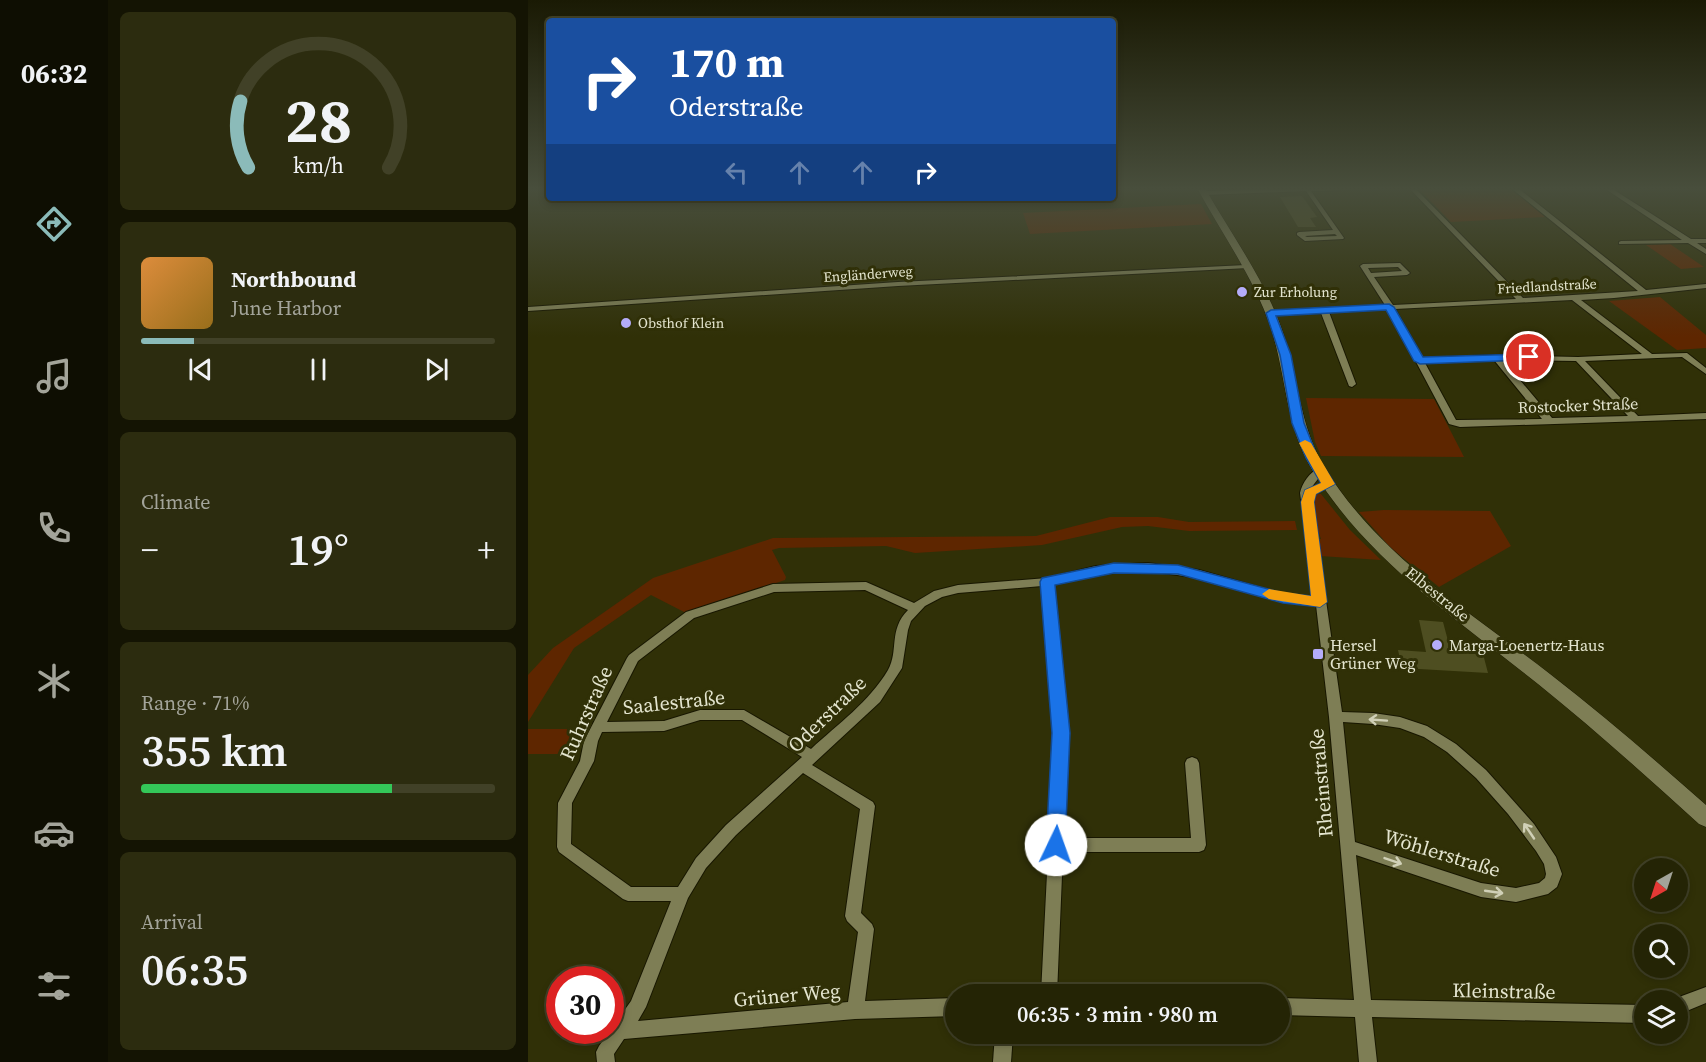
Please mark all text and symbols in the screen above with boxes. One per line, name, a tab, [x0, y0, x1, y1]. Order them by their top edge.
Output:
text: 170 m	[669, 33, 784, 91]
icon: right	[570, 42, 648, 120]
text: 06:32	[21, 55, 87, 92]
text: 28	[284, 77, 352, 163]
text: Oderstraße	[669, 88, 803, 125]
text: km/h	[292, 151, 344, 180]
icon: left	[720, 156, 753, 189]
icon: ahead	[783, 156, 816, 189]
icon: ahead	[846, 156, 879, 189]
icon: right	[909, 156, 942, 189]
icon: directions	[33, 203, 75, 245]
street label: Engländerweg	[823, 261, 913, 287]
text: Northbound	[231, 264, 356, 294]
street label: Friedlandstraße	[1497, 273, 1597, 299]
place label: Zur Erholung	[1254, 282, 1337, 302]
marker: Zur Erholung	[1235, 285, 1249, 299]
text: June Harbor	[231, 294, 341, 322]
place label: Obsthof Klein	[638, 313, 725, 333]
marker: Obsthof Klein	[619, 316, 633, 330]
pin	[1503, 331, 1554, 382]
icon: arrive	[1512, 340, 1545, 373]
icon: previous	[184, 353, 217, 386]
icon: pause	[302, 353, 335, 386]
icon: next	[420, 353, 453, 386]
icon: music	[33, 355, 75, 397]
street label: Rostocker Straße	[1518, 392, 1638, 418]
text: Climate	[141, 488, 210, 516]
icon: phone	[33, 507, 75, 549]
text: 19°	[287, 518, 349, 580]
text: −	[141, 527, 159, 572]
text: +	[478, 527, 495, 572]
street label: Elbestraße	[1401, 561, 1475, 627]
place label: Hersel Grüner Weg	[1330, 634, 1416, 674]
place label: Marga-Loenertz-Haus	[1449, 634, 1604, 656]
marker: Marga-Loenertz-Haus	[1430, 638, 1444, 652]
marker: Hersel Grüner Weg	[1311, 647, 1325, 661]
icon: climate	[33, 660, 75, 702]
street label: Ruhrstraße	[553, 661, 619, 765]
street label: Oderstraße	[781, 669, 873, 759]
street label: Saalestraße	[622, 683, 726, 721]
text: Range · 71%	[141, 689, 250, 717]
one-way arrow	[1368, 714, 1388, 725]
text: 355 km	[141, 719, 288, 781]
street label: Rheinstraße	[1302, 728, 1340, 838]
icon: car	[33, 812, 75, 854]
position arrow	[1024, 813, 1088, 877]
street label: Wöhlerstraße	[1380, 822, 1504, 884]
one-way arrow	[1523, 823, 1535, 840]
one-way arrow	[1383, 857, 1402, 868]
north arrow	[1634, 858, 1688, 912]
map controls	[1634, 858, 1688, 1044]
one-way arrow	[1484, 886, 1504, 897]
text: Arrival	[141, 908, 203, 936]
button: search	[1634, 924, 1688, 978]
text: 06:35	[141, 938, 248, 1000]
icon: filters	[33, 965, 75, 1007]
speed limit sign: 30	[546, 966, 624, 1044]
street label: Grüner Weg	[732, 976, 842, 1014]
street label: Kleinstraße	[1452, 976, 1556, 1006]
button: layers	[1634, 990, 1688, 1044]
text: 06:35 · 3 min · 980 m	[1017, 999, 1218, 1029]

